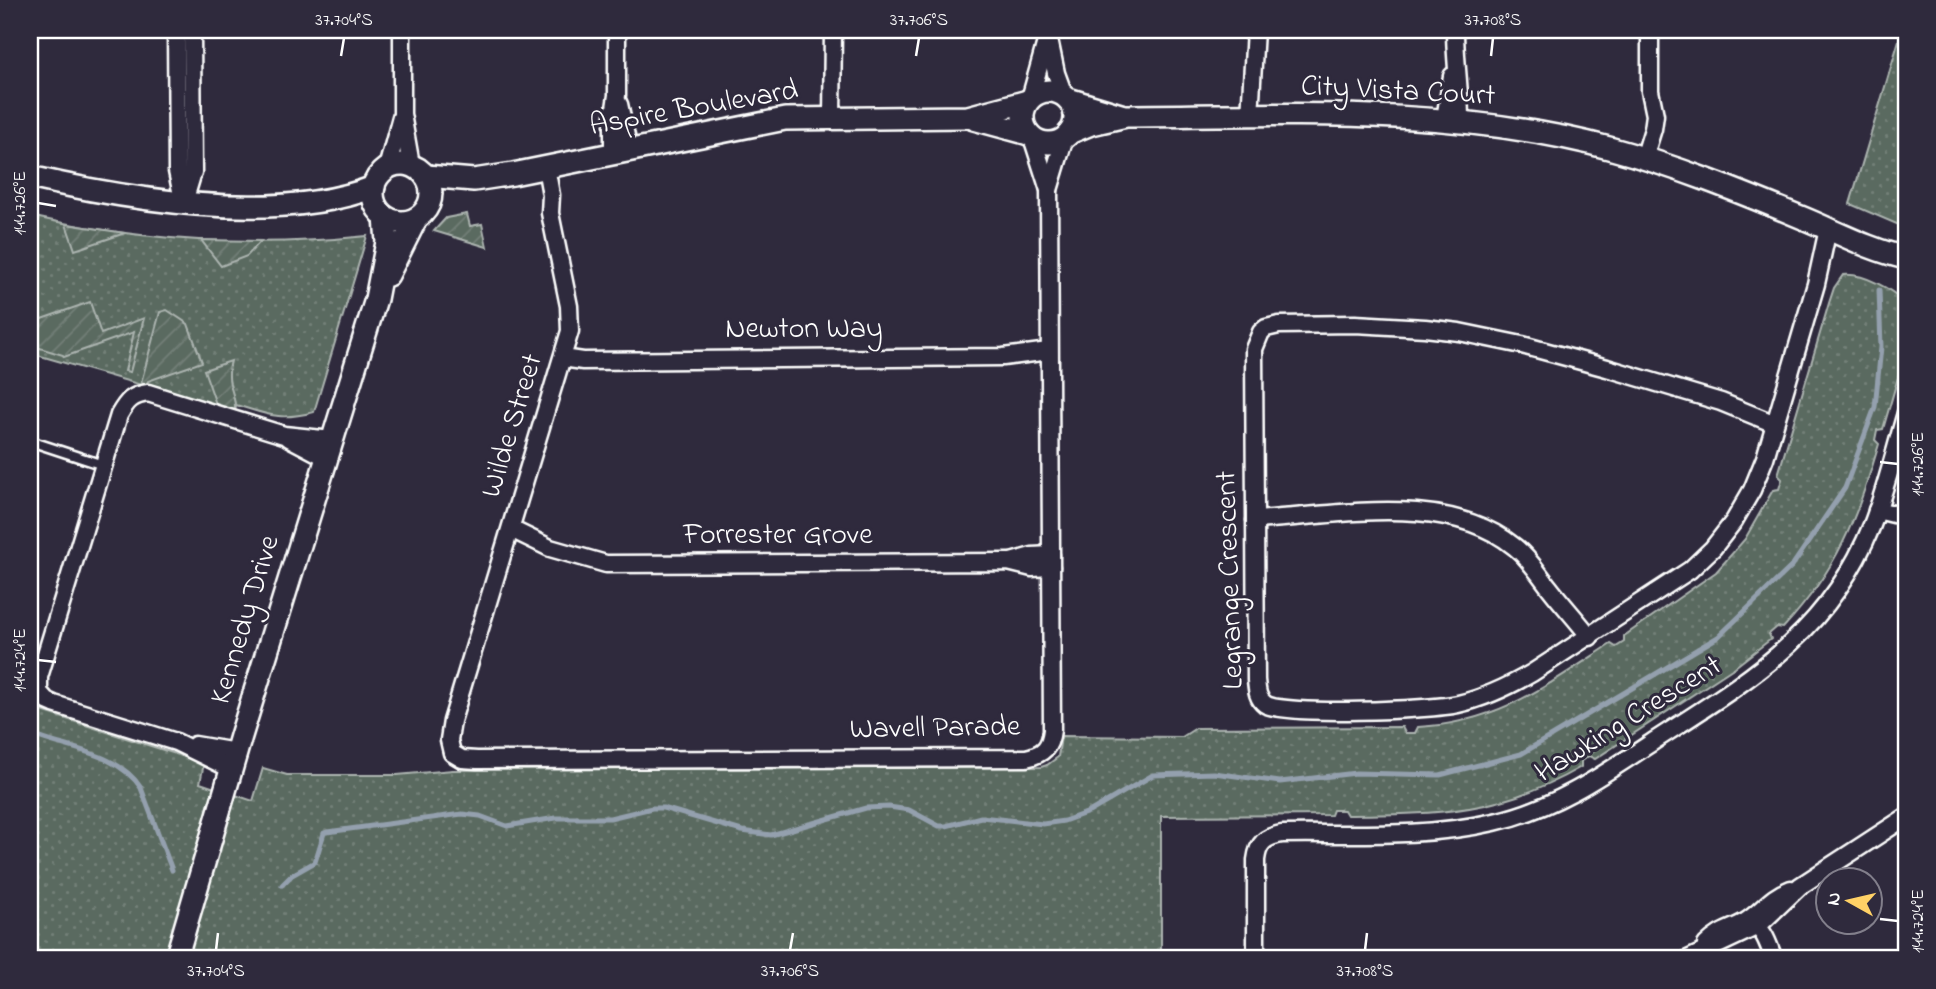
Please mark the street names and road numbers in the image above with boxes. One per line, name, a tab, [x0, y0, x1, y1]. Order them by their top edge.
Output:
street label: City Vista Court	[1300, 65, 1496, 119]
street label: Aspire Boulevard	[586, 69, 802, 149]
street label: Newton Way	[725, 308, 883, 352]
street label: Wilde Street	[470, 349, 556, 503]
street label: Legrange Crescent	[1205, 470, 1257, 690]
street label: Forrester Grove	[682, 514, 873, 558]
street label: Kennedy Drive	[199, 530, 293, 710]
street label: Hawking Crescent	[1527, 645, 1731, 795]
street label: Wavell Parade	[849, 706, 1021, 752]

